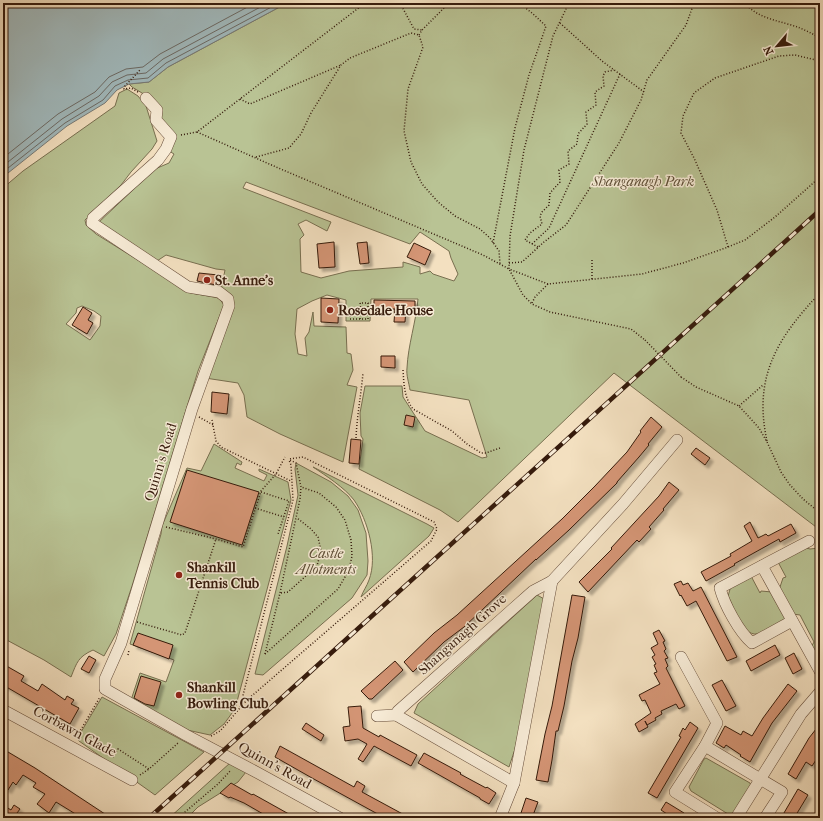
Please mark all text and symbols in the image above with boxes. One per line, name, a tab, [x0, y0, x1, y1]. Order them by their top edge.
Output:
north arrow	[757, 26, 797, 66]
text: N	[761, 43, 776, 57]
park label: Shanganagh Park	[591, 173, 694, 190]
place label: St. Anne's	[215, 272, 274, 289]
marker: St. Anne's	[202, 275, 212, 285]
place label: Rosedale House	[338, 302, 433, 319]
marker: Rosedale House	[325, 305, 335, 315]
street label: Quinn's Road	[140, 420, 181, 503]
park label: Castle Allotments	[294, 545, 357, 578]
place label: Shankill Tennis Club	[186, 559, 260, 592]
marker: Shankill Tennis Club	[174, 570, 184, 580]
street label: Shanganagh Grove	[415, 590, 510, 678]
place label: Shankill Bowling Club	[187, 679, 269, 712]
marker: Shankill Bowling Club	[174, 690, 184, 700]
street label: Corbawn Glade	[30, 702, 120, 761]
street label: Quinn's Road	[235, 738, 315, 793]

